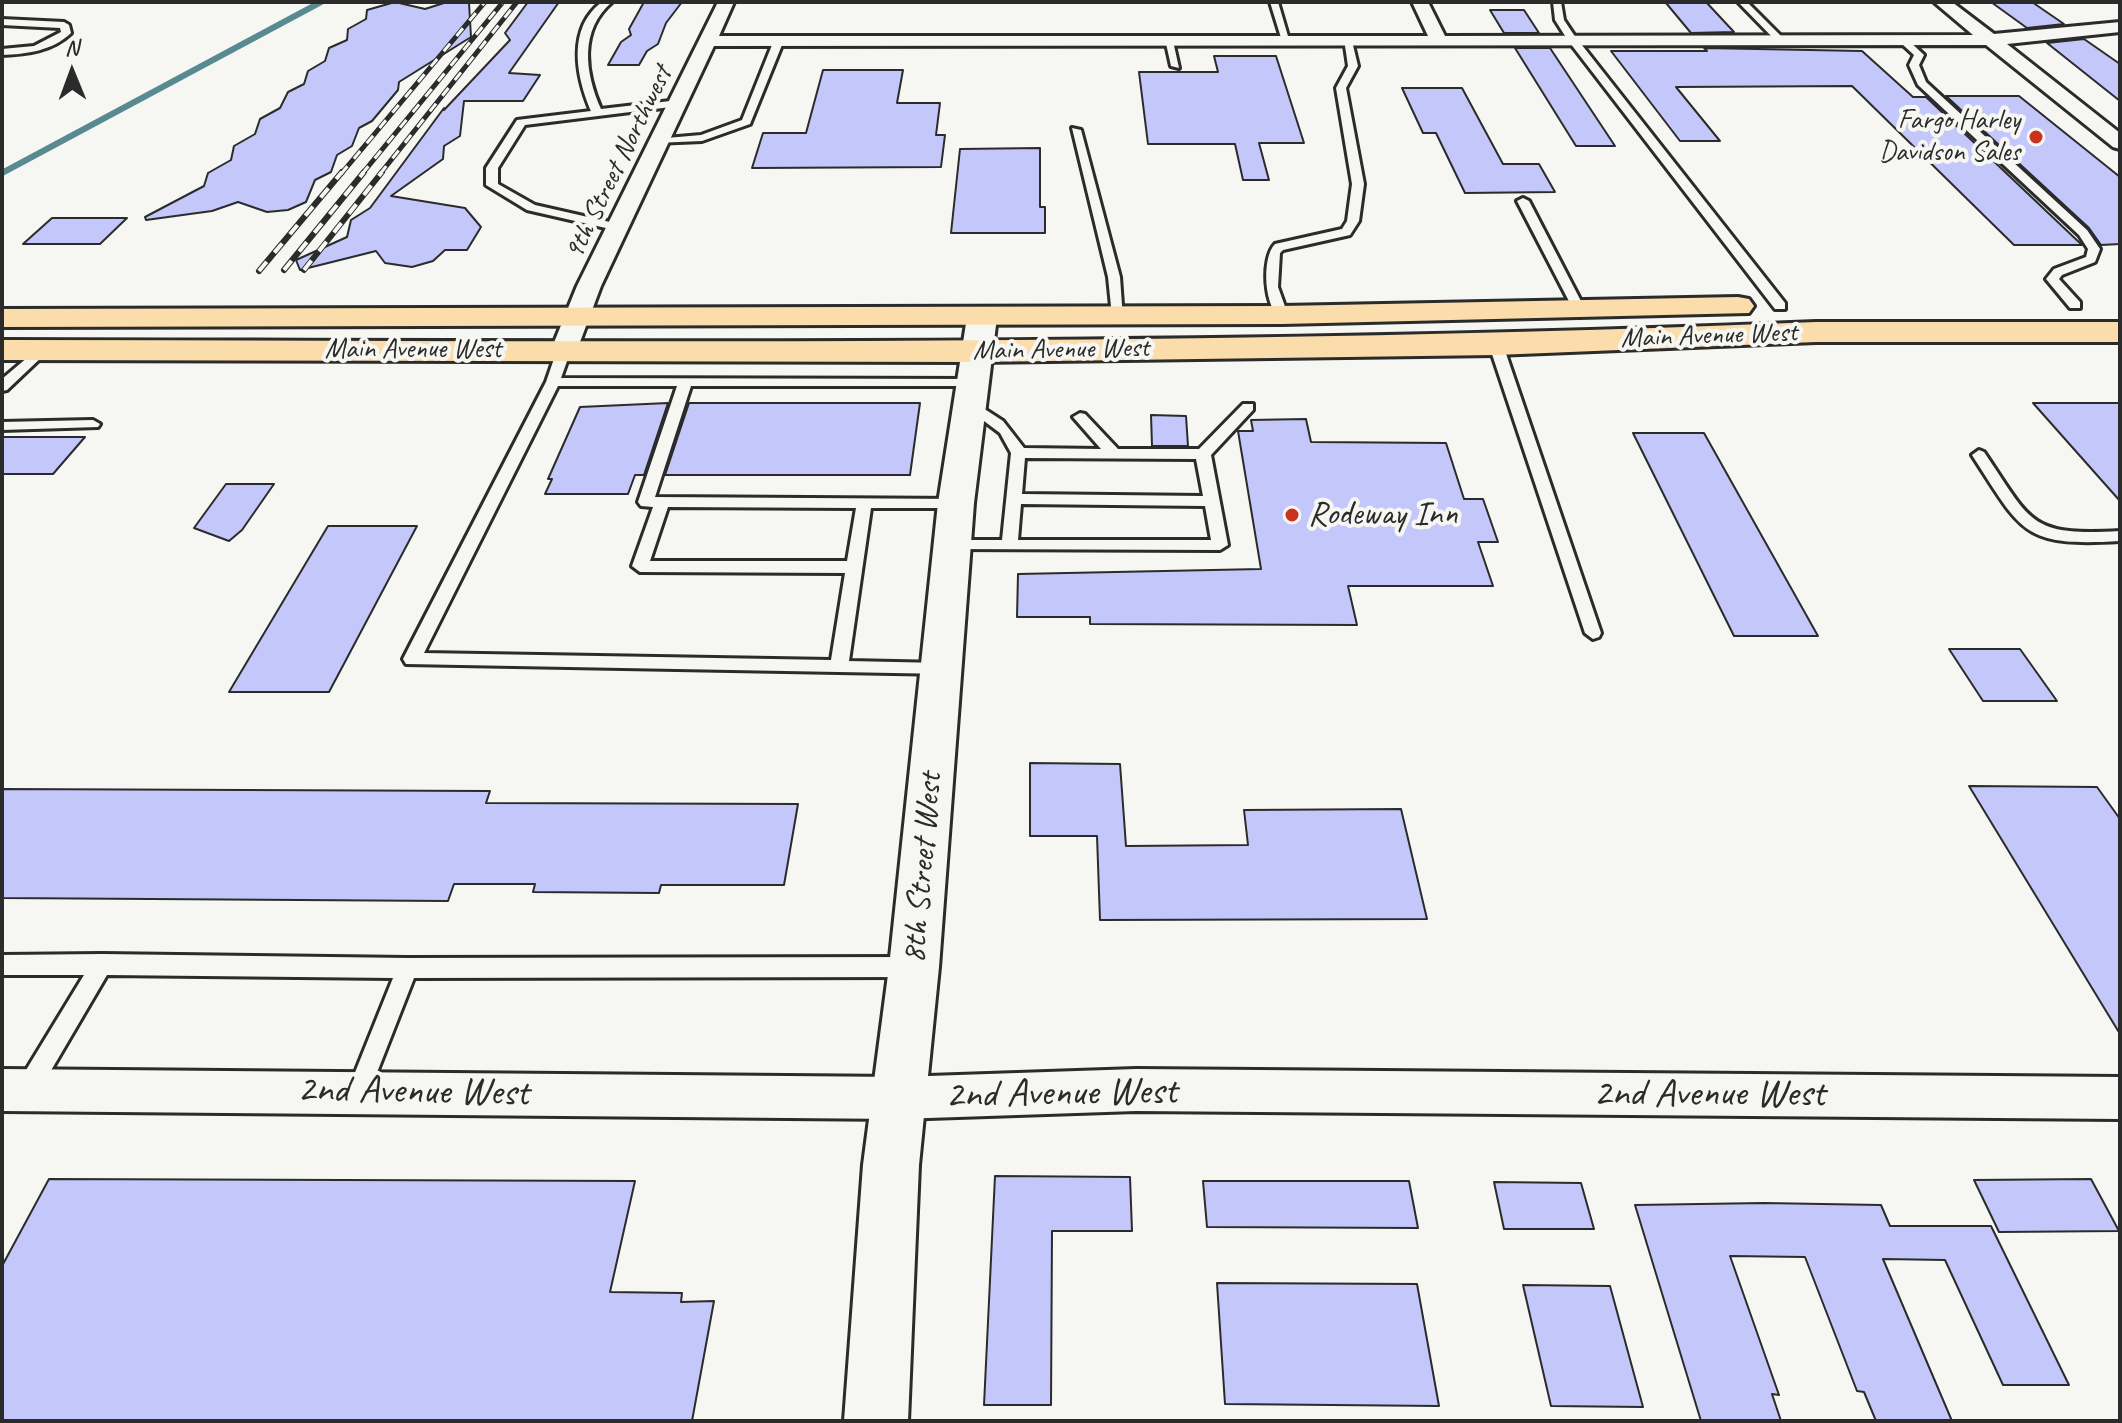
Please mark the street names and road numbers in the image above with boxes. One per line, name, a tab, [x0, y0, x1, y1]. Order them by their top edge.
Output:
street label: 9th Street Northwest	[558, 61, 680, 265]
street label: Main Avenue West	[1620, 316, 1798, 356]
street label: Main Avenue West	[972, 332, 1150, 368]
street label: Main Avenue West	[325, 333, 501, 367]
street label: 8th Street West	[894, 771, 952, 965]
street label: 2nd Avenue West	[297, 1066, 529, 1118]
street label: 2nd Avenue West	[945, 1068, 1177, 1120]
street label: 2nd Avenue West	[1593, 1071, 1825, 1119]

